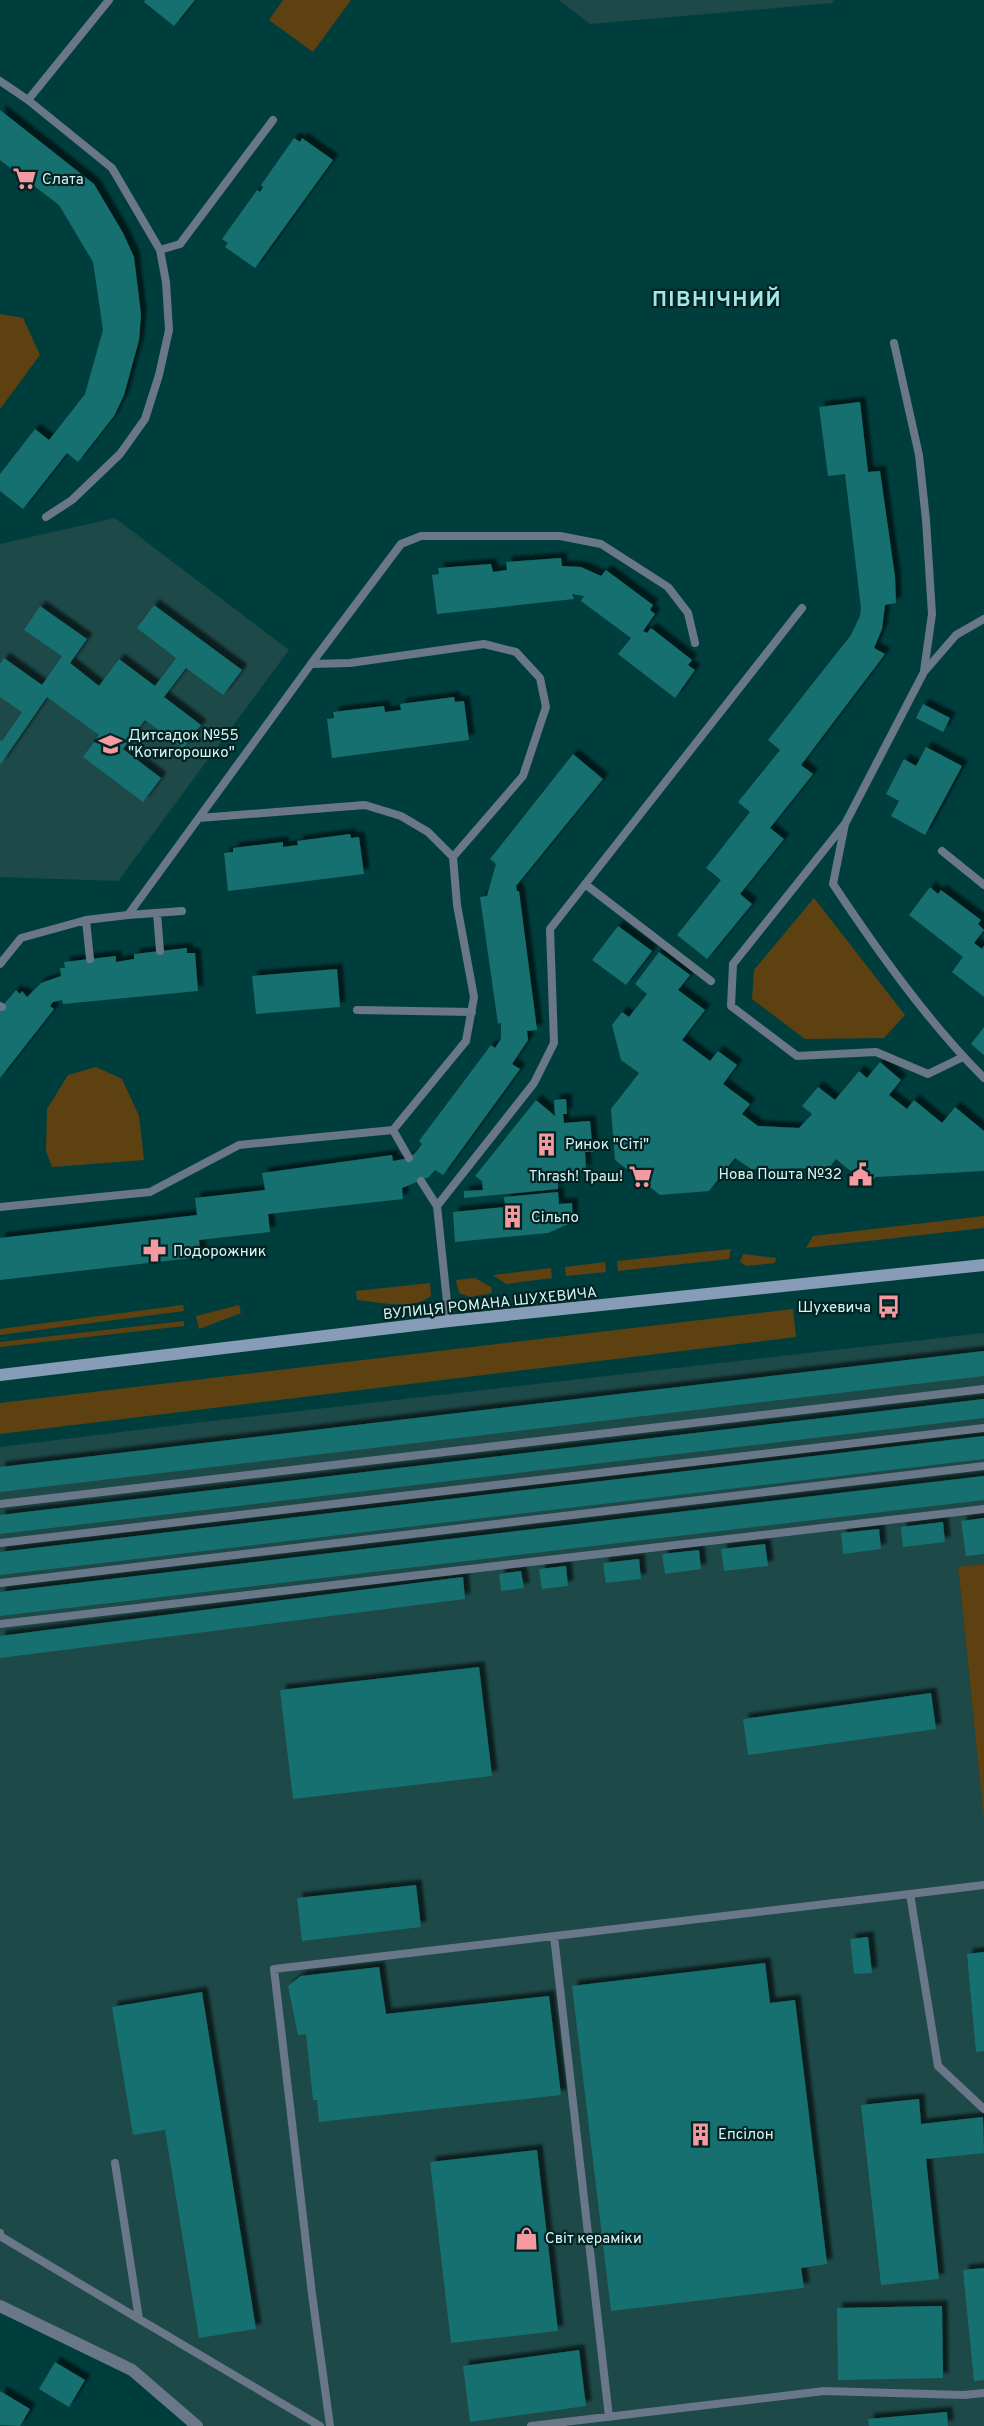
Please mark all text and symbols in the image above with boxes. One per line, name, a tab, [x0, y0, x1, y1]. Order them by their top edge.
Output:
supermarket icon: Слата	[11, 166, 37, 192]
place label: Слата	[42, 171, 84, 190]
district label: ПІВНІЧНИЙ	[652, 286, 782, 314]
place label: Дитсадок №55 "Котигорошко"	[128, 727, 239, 763]
school or university icon: Дитсадок №55 "Котигорошко"	[97, 731, 123, 757]
building icon: Ринок "Сіті"	[534, 1131, 560, 1157]
place label: Ринок "Сіті"	[565, 1136, 649, 1155]
public building icon: Нова Пошта №32	[847, 1161, 873, 1187]
supermarket icon: Thrash! Траш!	[628, 1163, 654, 1189]
place label: Нова Пошта №32	[718, 1166, 842, 1185]
place label: Thrash! Траш!	[529, 1168, 623, 1187]
building icon: Сільпо	[500, 1204, 526, 1230]
place label: Сільпо	[531, 1209, 579, 1228]
pharmacy icon: Подорожник	[142, 1238, 168, 1264]
place label: Подорожник	[173, 1243, 266, 1262]
street label: ВУЛИЦЯ РОМАНА ШУХЕВИЧА	[382, 1284, 598, 1325]
bus stop icon: Шухевича	[876, 1294, 902, 1320]
place label: Шухевича	[798, 1299, 871, 1318]
building icon: Епсілон	[687, 2121, 713, 2147]
place label: Епсілон	[718, 2126, 774, 2145]
shop icon: Світ кераміки	[514, 2225, 540, 2251]
place label: Світ кераміки	[545, 2230, 642, 2249]

